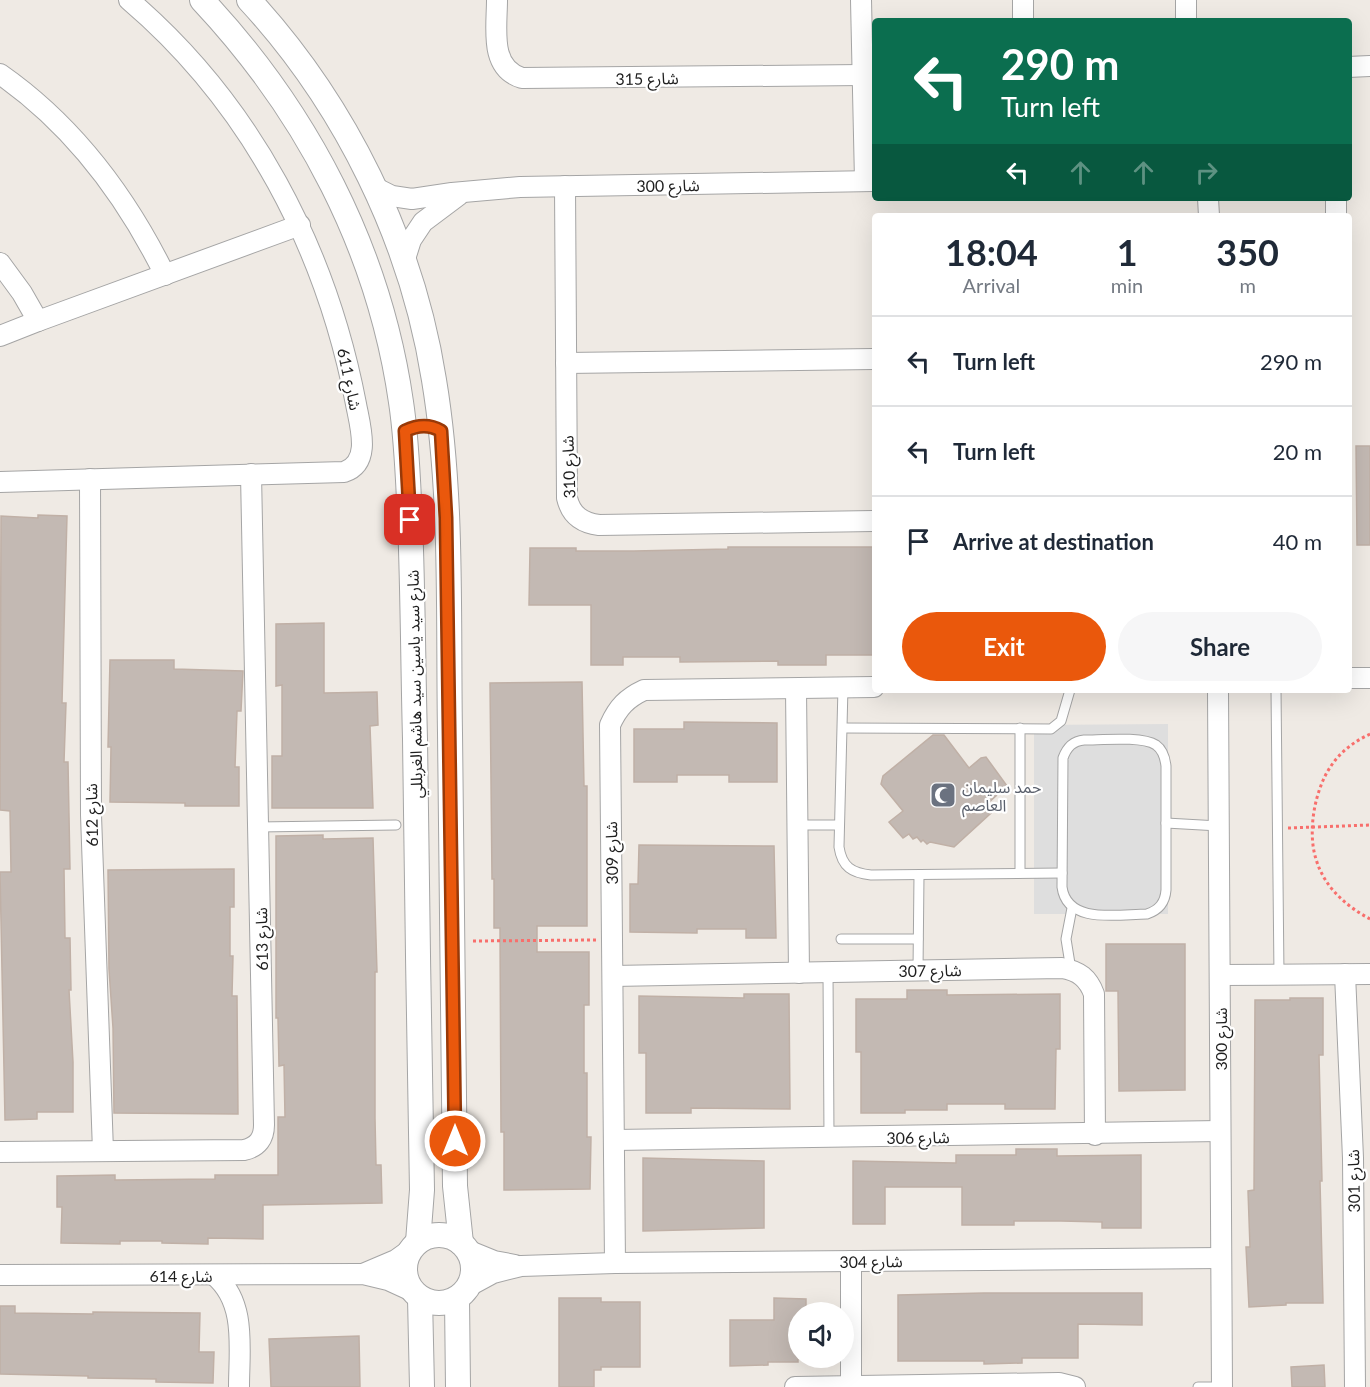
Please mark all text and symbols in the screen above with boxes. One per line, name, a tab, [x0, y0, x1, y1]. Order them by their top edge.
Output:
text: 290 m	[1001, 39, 1119, 89]
icon: left	[902, 42, 980, 120]
street label: شارع 315	[615, 68, 679, 92]
text: Turn left	[1001, 90, 1100, 123]
icon: left	[1001, 156, 1034, 189]
icon: ahead	[1064, 156, 1097, 189]
icon: ahead	[1127, 156, 1160, 189]
icon: right	[1190, 156, 1223, 189]
street label: شارع 300	[636, 175, 700, 199]
text: 18:04	[945, 230, 1038, 274]
text: 1	[1117, 230, 1138, 274]
text: 350	[1216, 230, 1279, 274]
text: Arrival	[963, 273, 1020, 297]
text: min	[1111, 273, 1143, 297]
text: m	[1239, 273, 1256, 297]
icon: left	[902, 345, 935, 378]
street label: شارع 611	[330, 346, 366, 413]
text: Turn left	[953, 348, 1035, 375]
text: 290 m	[1260, 348, 1322, 375]
street label: شارع 310	[557, 435, 583, 499]
icon: left	[902, 435, 935, 468]
text: Turn left	[953, 438, 1035, 465]
text: 20 m	[1273, 438, 1322, 465]
pin	[384, 494, 435, 545]
icon: arrive	[393, 503, 426, 536]
icon: arrive	[902, 525, 935, 558]
text: Arrive at destination	[953, 528, 1154, 555]
text: 40 m	[1273, 528, 1322, 555]
street label: شارع سيد ياسين سيد هاشم الغربللي	[403, 570, 429, 798]
button: Exit	[902, 612, 1106, 681]
button: Share	[1118, 612, 1322, 681]
place label: حمد سليمان العاصم	[962, 777, 1041, 818]
mosque icon: حمد سليمان العاصم	[928, 780, 958, 810]
street label: شارع 612	[81, 783, 105, 847]
street label: شارع 309	[601, 821, 625, 885]
street label: شارع 613	[251, 907, 275, 971]
street label: شارع 307	[898, 960, 962, 984]
street label: شارع 300	[1211, 1007, 1234, 1071]
position arrow	[423, 1109, 487, 1173]
street label: شارع 306	[886, 1127, 950, 1151]
street label: شارع 301	[1343, 1149, 1367, 1213]
street label: شارع 304	[839, 1251, 903, 1275]
street label: شارع 614	[149, 1266, 213, 1289]
map controls	[788, 1302, 854, 1368]
button: sound	[788, 1302, 854, 1368]

